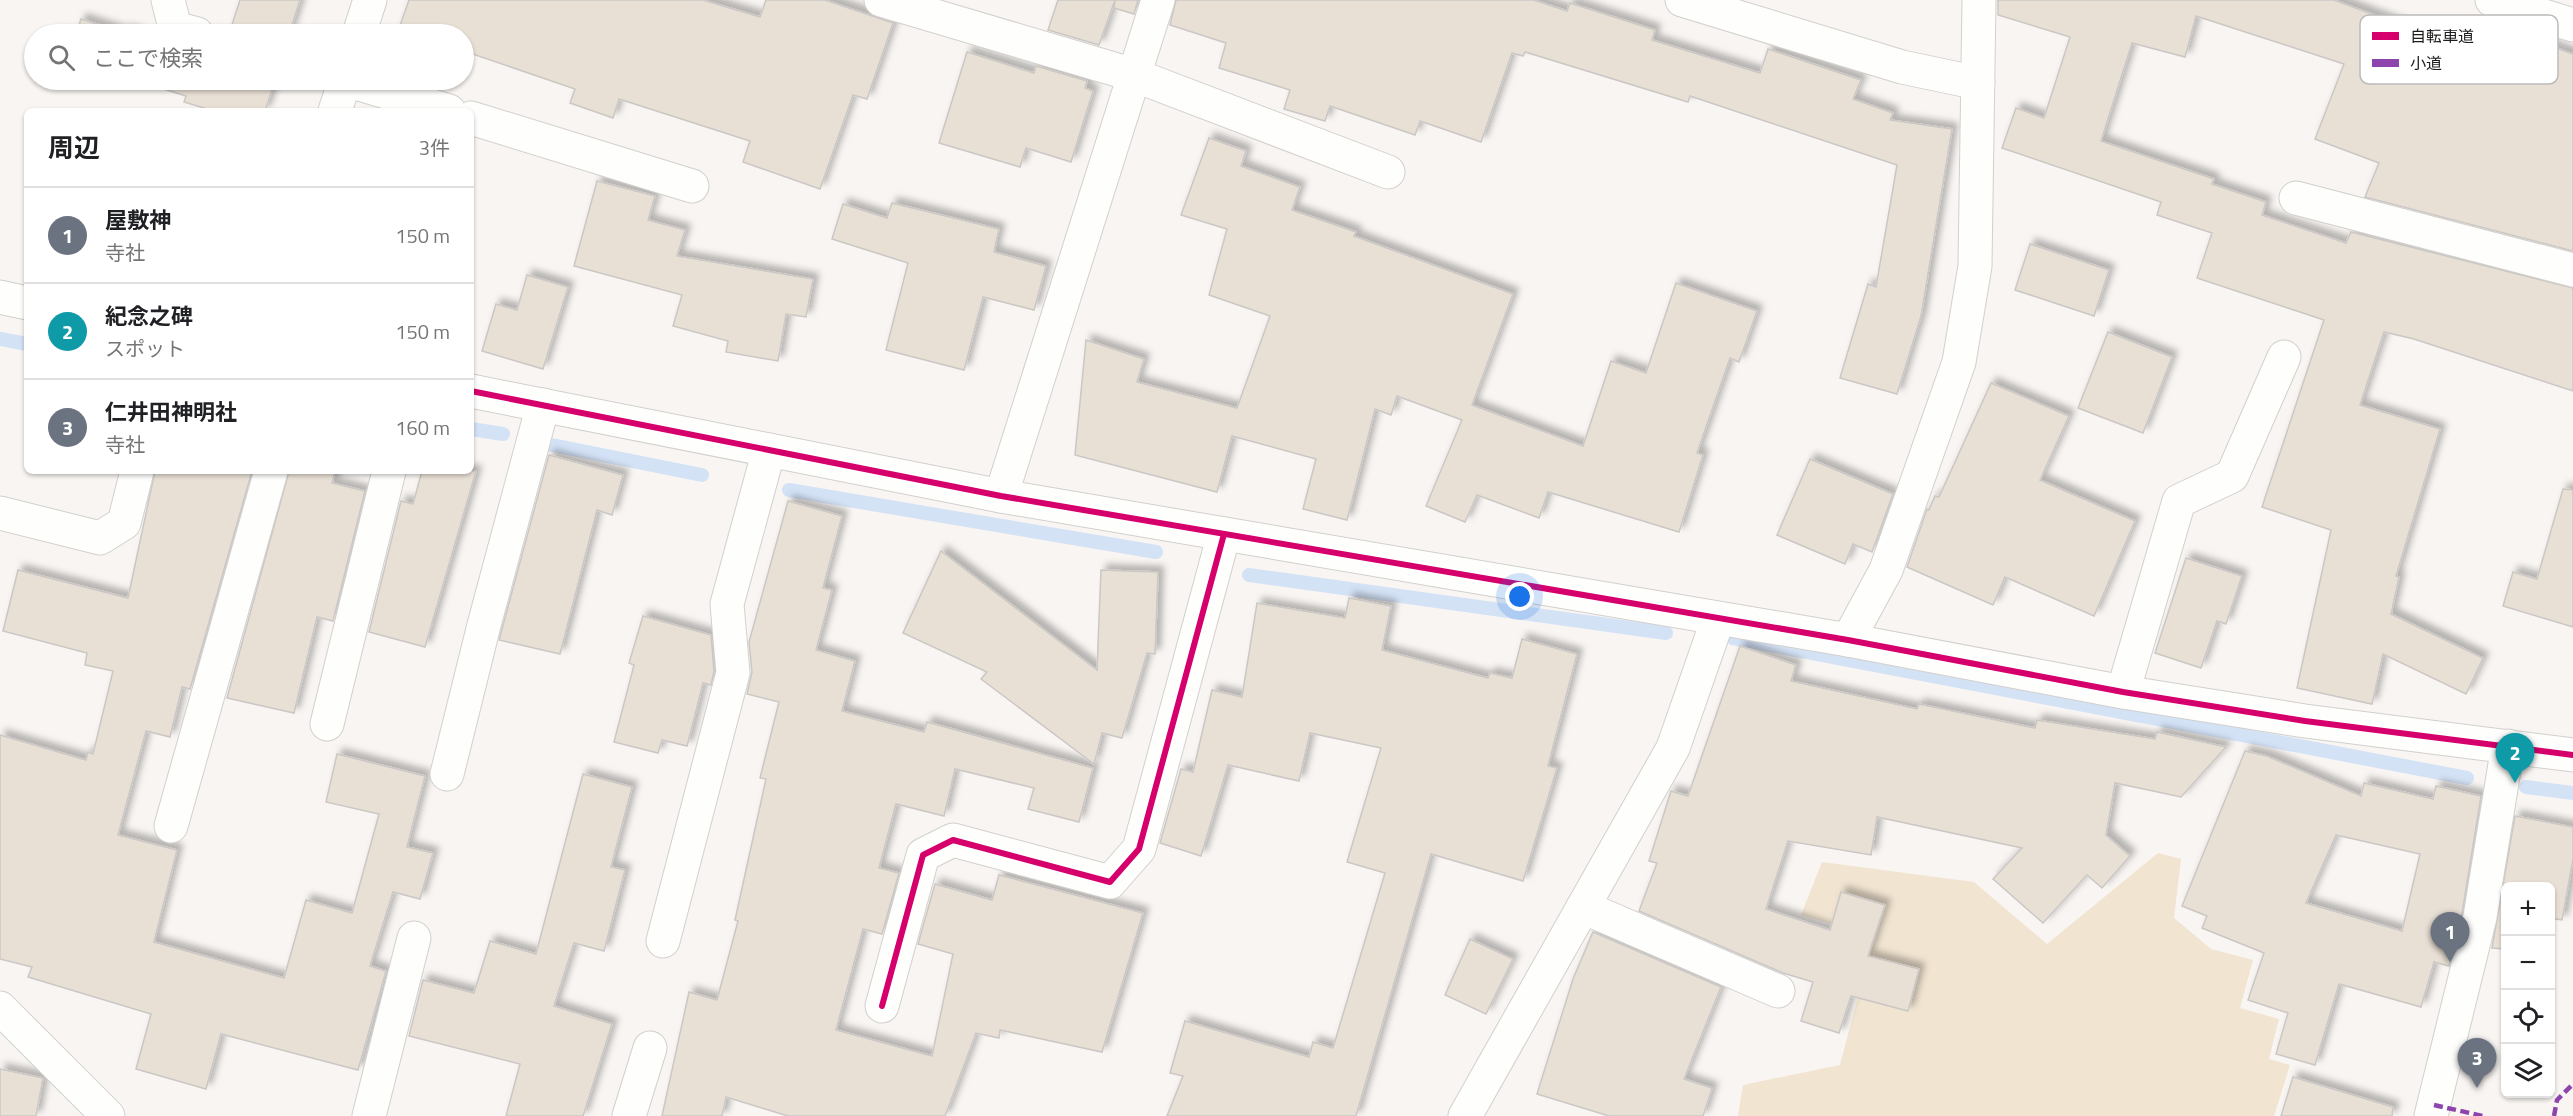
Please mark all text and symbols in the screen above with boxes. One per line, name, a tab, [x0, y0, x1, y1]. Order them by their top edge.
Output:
legend	[2360, 15, 2558, 84]
search box	[24, 24, 474, 90]
text: 自転車道	[2410, 24, 2474, 48]
icon: search	[45, 41, 78, 74]
text: ここで検索	[93, 41, 203, 75]
text: 小道	[2410, 51, 2442, 75]
text: 周辺	[48, 128, 100, 167]
text: 3件	[419, 132, 450, 163]
text: 屋敷神	[105, 203, 171, 237]
text: 1	[62, 220, 73, 251]
text: 150 m	[395, 220, 450, 251]
text: 寺社	[105, 237, 145, 268]
text: 紀念之碑	[105, 299, 193, 333]
text: 2	[62, 316, 73, 347]
text: 150 m	[395, 316, 450, 347]
text: スポット	[105, 333, 185, 364]
text: 仁井田神明社	[105, 395, 237, 429]
text: 3	[62, 412, 73, 443]
text: 160 m	[395, 412, 450, 443]
text: 寺社	[105, 429, 145, 460]
your location	[1505, 582, 1534, 611]
pin: 2	[2496, 734, 2534, 783]
map controls	[2501, 882, 2555, 1098]
button: +	[2501, 882, 2555, 936]
pin: 1	[2430, 912, 2470, 962]
button: −	[2501, 936, 2555, 990]
button: locate	[2501, 990, 2555, 1044]
pin: 3	[2458, 1038, 2496, 1088]
button: layers	[2501, 1044, 2555, 1098]

